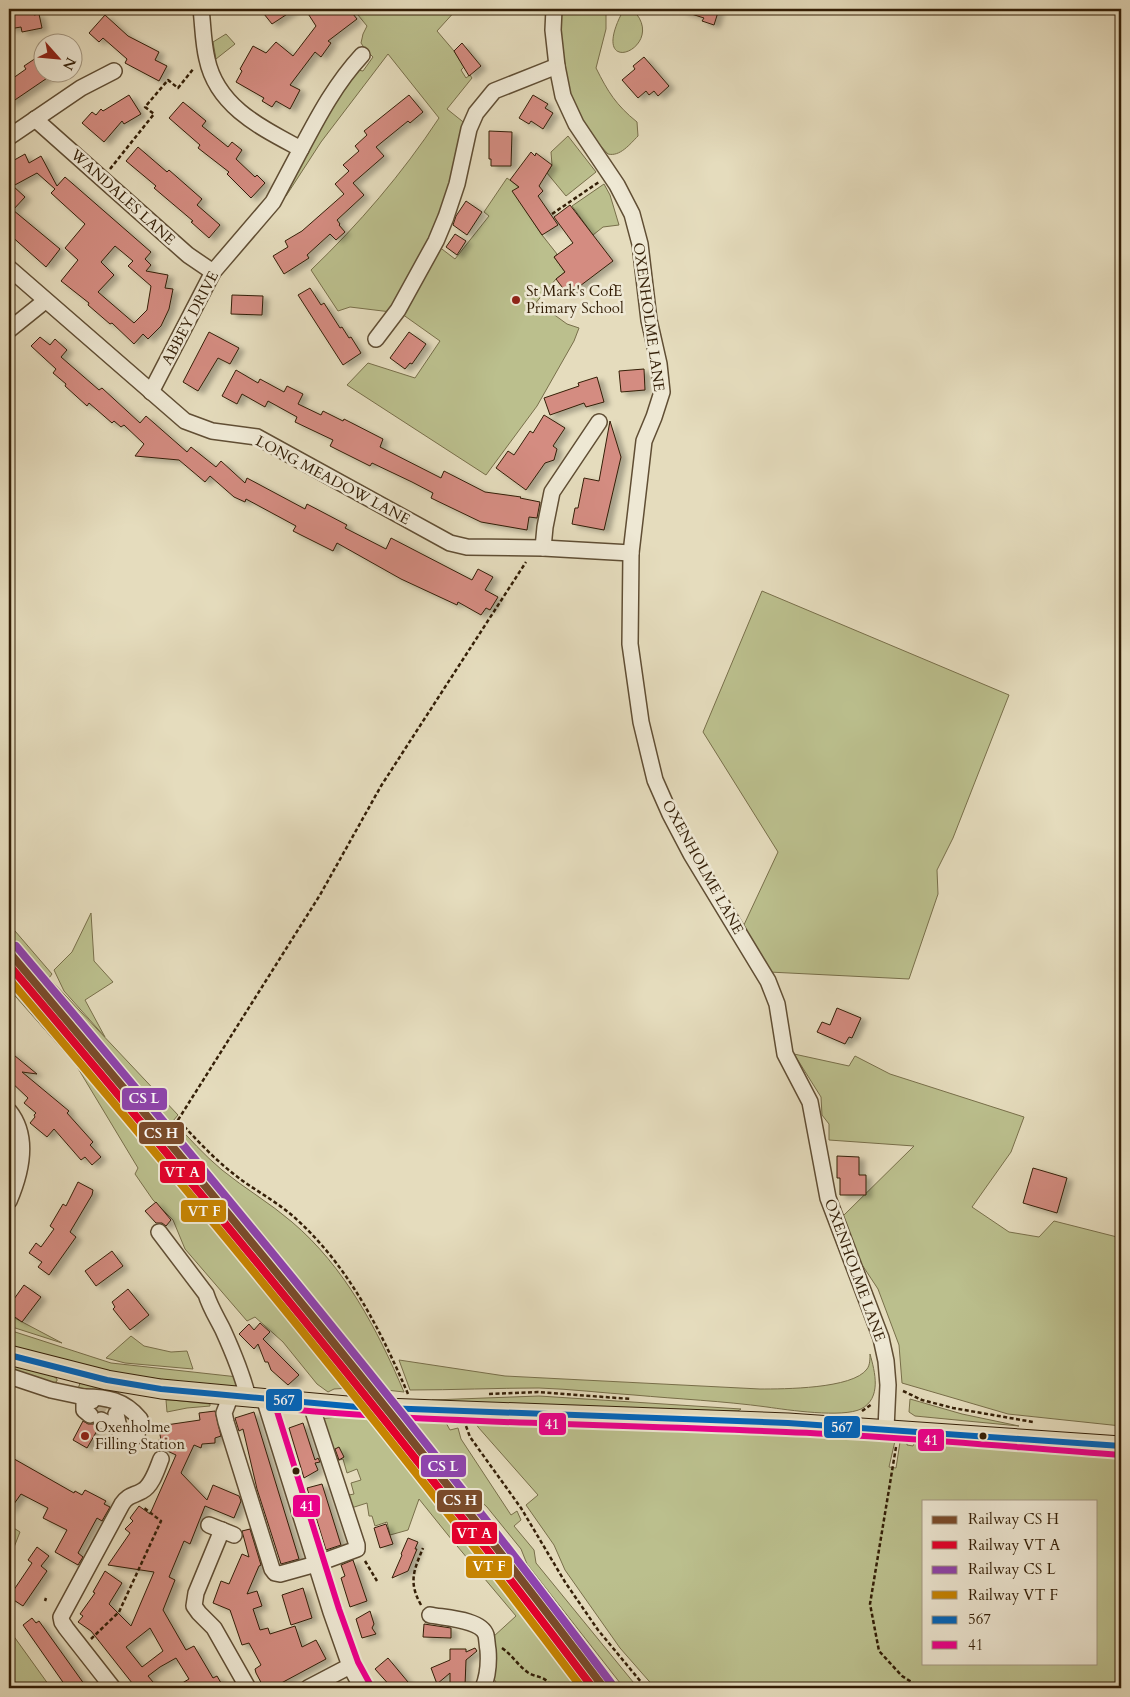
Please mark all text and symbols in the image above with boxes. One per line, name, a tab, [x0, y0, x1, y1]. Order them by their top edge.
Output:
north arrow	[32, 32, 82, 82]
text: N	[58, 54, 80, 73]
street label: WANDALES LANE	[66, 144, 180, 249]
street label: OXENHOLME LANE	[629, 241, 669, 393]
street label: ABBEY DRIVE	[157, 268, 223, 368]
place label: St Mark's CofE Primary School	[526, 281, 624, 318]
marker: St Mark's CofE Primary School	[510, 294, 522, 306]
street label: LONG MEADOW LANE	[252, 431, 414, 529]
street label: OXENHOLME LANE	[658, 796, 748, 938]
line badge: CS L	[121, 1087, 168, 1111]
text: CS L	[129, 1089, 160, 1108]
line badge: CS H	[138, 1121, 185, 1145]
text: CS H	[144, 1124, 178, 1143]
line badge: VT A	[159, 1160, 206, 1184]
text: VT A	[164, 1163, 200, 1182]
street label: OXENHOLME LANE	[820, 1196, 890, 1344]
line badge: VT F	[180, 1199, 227, 1223]
text: VT F	[187, 1202, 221, 1221]
line badge: 567	[265, 1388, 303, 1412]
text: 567	[273, 1391, 295, 1410]
line badge: 41	[538, 1412, 567, 1436]
text: 41	[545, 1415, 559, 1434]
line badge: 567	[823, 1415, 861, 1439]
place label: Oxenholme Filling Station	[95, 1417, 185, 1454]
text: 567	[831, 1418, 853, 1437]
line badge: 41	[917, 1428, 945, 1452]
marker: Oxenholme Filling Station	[79, 1430, 91, 1442]
text: 41	[924, 1431, 938, 1450]
unlabelled marker	[978, 1431, 988, 1441]
line badge: CS L	[420, 1454, 467, 1478]
text: CS L	[428, 1457, 459, 1476]
unlabelled marker	[291, 1466, 301, 1476]
line badge: CS H	[436, 1489, 483, 1513]
text: CS H	[443, 1491, 477, 1510]
line badge: 41	[292, 1494, 321, 1518]
text: 41	[300, 1497, 314, 1516]
legend	[922, 1500, 1098, 1664]
text: Railway CS H	[968, 1509, 1059, 1529]
line badge: VT A	[451, 1521, 498, 1545]
text: VT A	[456, 1524, 492, 1543]
text: Railway VT A	[968, 1535, 1060, 1555]
line badge: VT F	[465, 1555, 513, 1579]
text: VT F	[472, 1557, 506, 1576]
text: Railway CS L	[968, 1559, 1056, 1579]
text: Railway VT F	[968, 1585, 1058, 1605]
text: 567	[968, 1609, 991, 1629]
text: 41	[968, 1635, 983, 1655]

